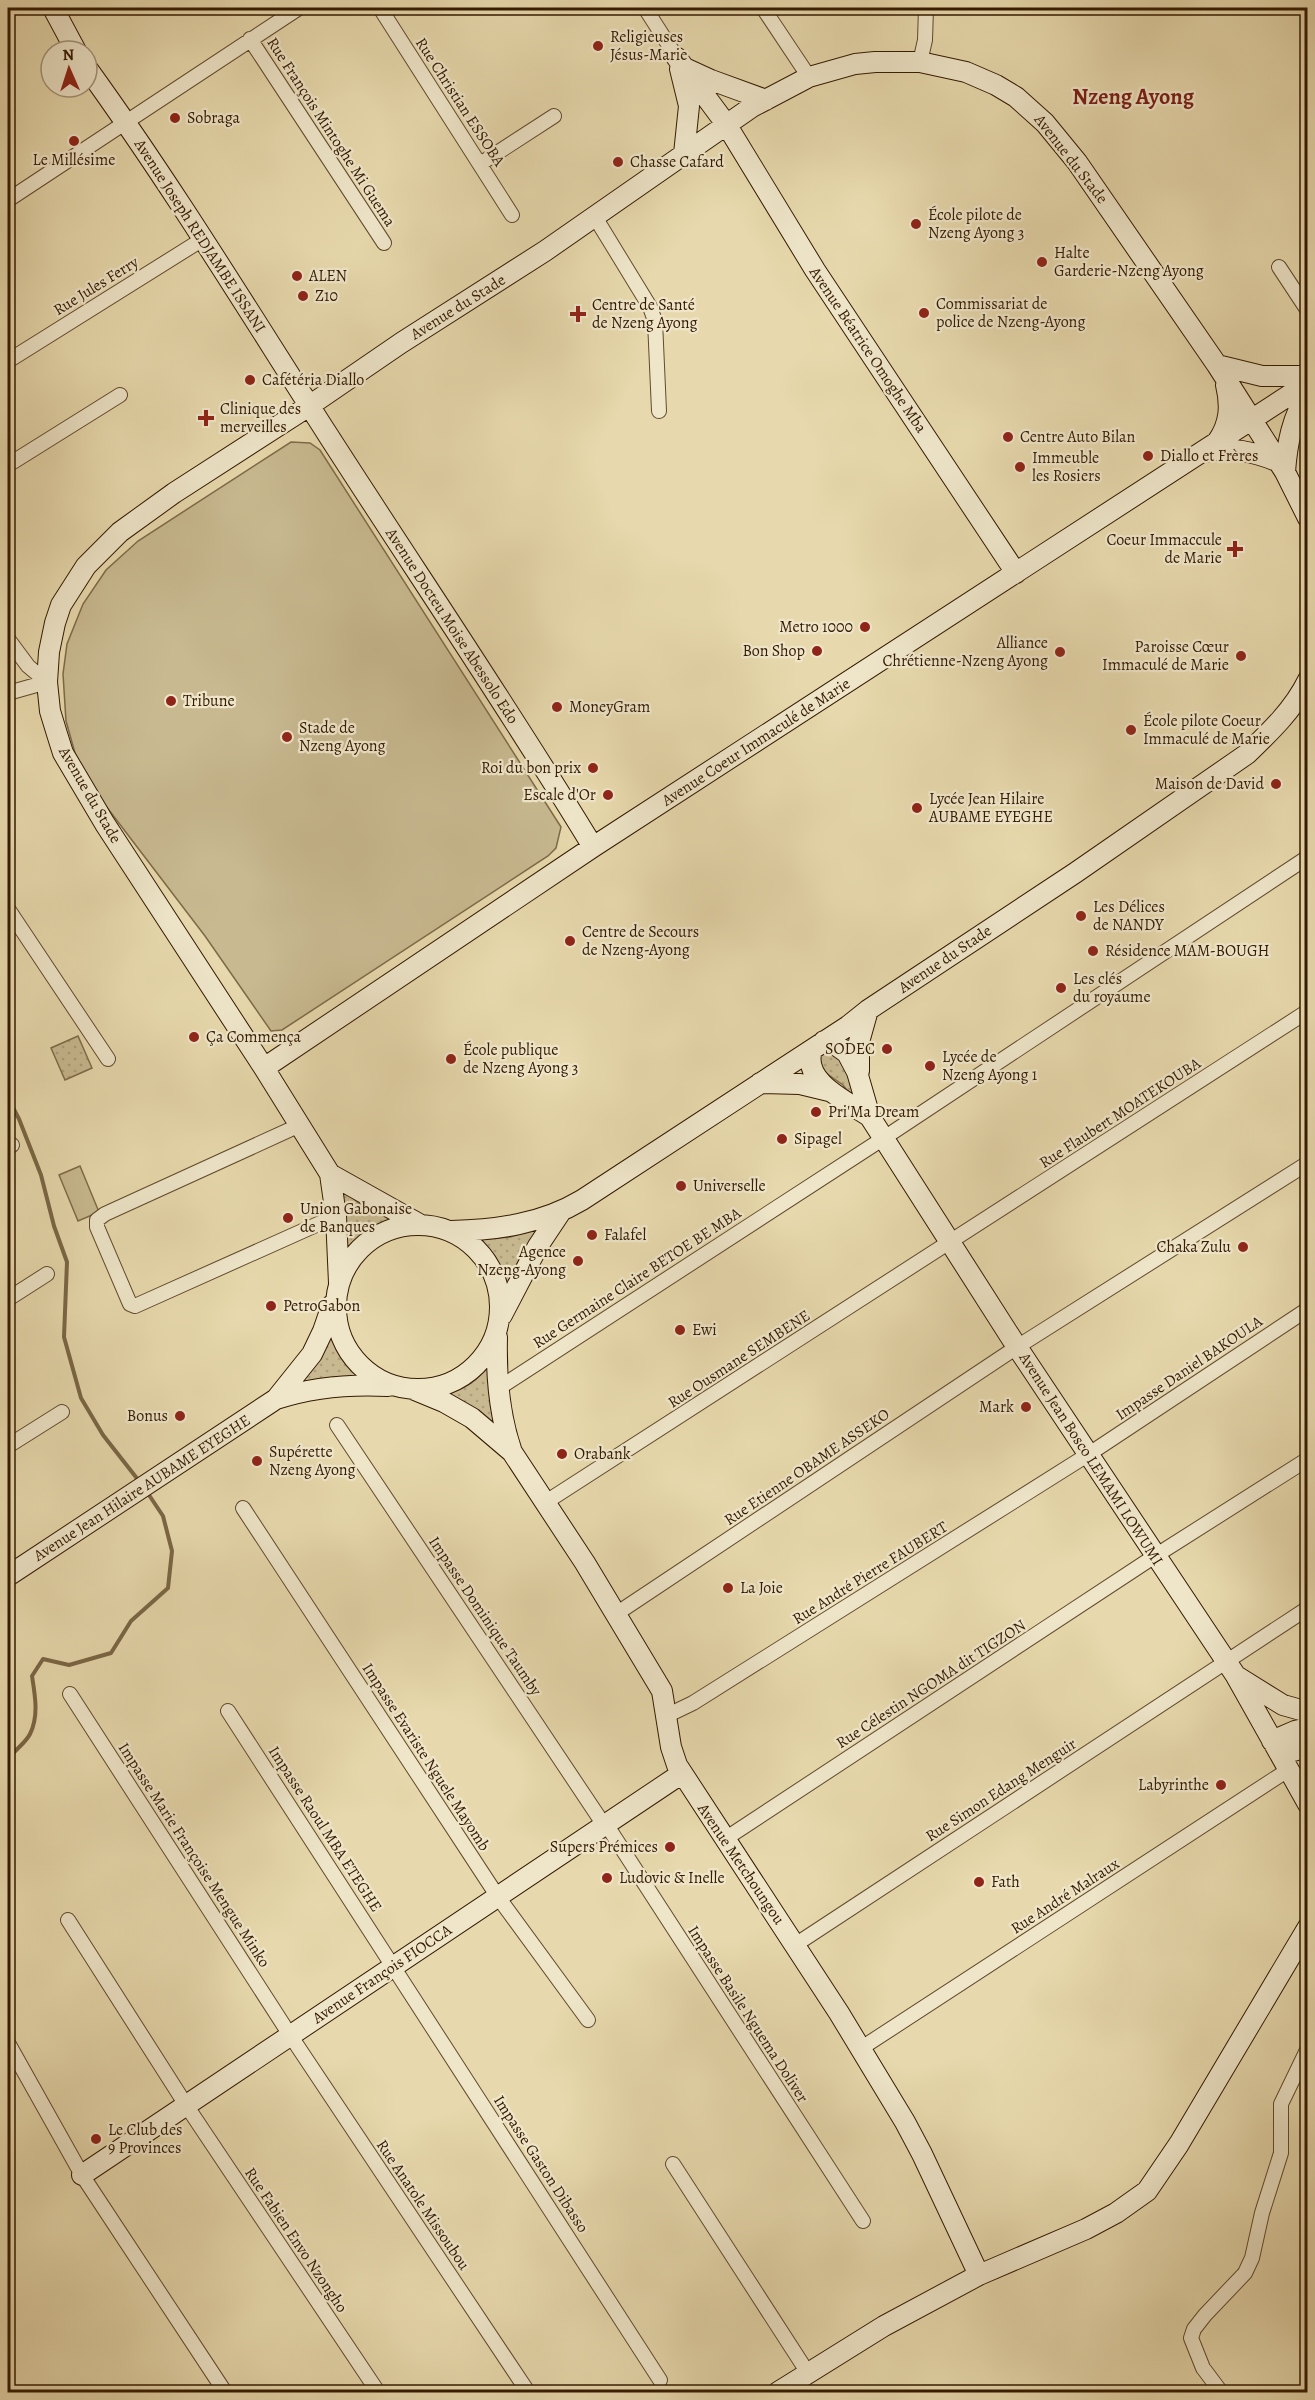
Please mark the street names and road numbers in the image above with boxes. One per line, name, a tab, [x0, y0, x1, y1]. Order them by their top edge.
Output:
street label: Rue François Mintoghe Mi Guema	[261, 33, 401, 231]
street label: Rue Christian ESSOBA	[410, 33, 510, 171]
street label: Avenue du Stade	[1028, 109, 1113, 208]
street label: Avenue Joseph REDJAMBE ISSANI	[128, 134, 271, 337]
street label: Rue Jules Ferry	[49, 251, 144, 321]
street label: Avenue Béatrice Omoghe Mba	[804, 262, 932, 438]
street label: Avenue du Stade	[405, 269, 510, 346]
street label: Avenue Docteu Moise Abessolo Edo	[380, 523, 524, 728]
street label: Avenue Coeur Immaculé de Marie	[657, 673, 854, 812]
street label: Avenue du Stade	[53, 742, 127, 847]
street label: Avenue du Stade	[893, 920, 996, 999]
street label: Rue Flaubert MOATEKOUBA	[1035, 1052, 1206, 1174]
street label: Rue Germaine Claire BETOE BE MBA	[529, 1202, 746, 1354]
street label: Rue Ousmane SEMBENE	[663, 1305, 815, 1413]
street label: Impasse Daniel BAKOULA	[1111, 1310, 1267, 1425]
street label: Avenue Jean Bosco LEMAMI LOWUMI	[1013, 1347, 1168, 1570]
street label: Rue Etienne OBAME ASSEKO	[720, 1403, 894, 1531]
street label: Avenue Jean Hilaire AUBAME EYEGHE	[28, 1409, 255, 1567]
street label: Rue André Pierre FAUBERT	[788, 1516, 952, 1630]
street label: Impasse Dominique Taumby	[423, 1532, 547, 1701]
street label: Rue Célestin NGOMA dit TIGZON	[832, 1614, 1030, 1754]
street label: Impasse Evariste Nguele Mayomb	[357, 1659, 495, 1855]
street label: Rue Simon Edang Menguir	[921, 1733, 1081, 1847]
street label: Impasse Marie Françoise Mengue Minko	[113, 1738, 275, 1972]
street label: Impasse Raoul MBA ETEGHE	[263, 1742, 387, 1916]
street label: Avenue Metchoungou	[692, 1798, 790, 1929]
street label: Rue André Malraux	[1006, 1852, 1124, 1939]
street label: Avenue François FIOCCA	[307, 1919, 457, 2029]
street label: Impasse Basile Nguema Doliver	[682, 1921, 814, 2107]
street label: Impasse Gaston Dibasso	[488, 2091, 594, 2237]
street label: Rue Anatole Missoubou	[371, 2135, 475, 2275]
street label: Rue Fabien Envo Nzongho	[239, 2163, 353, 2317]

